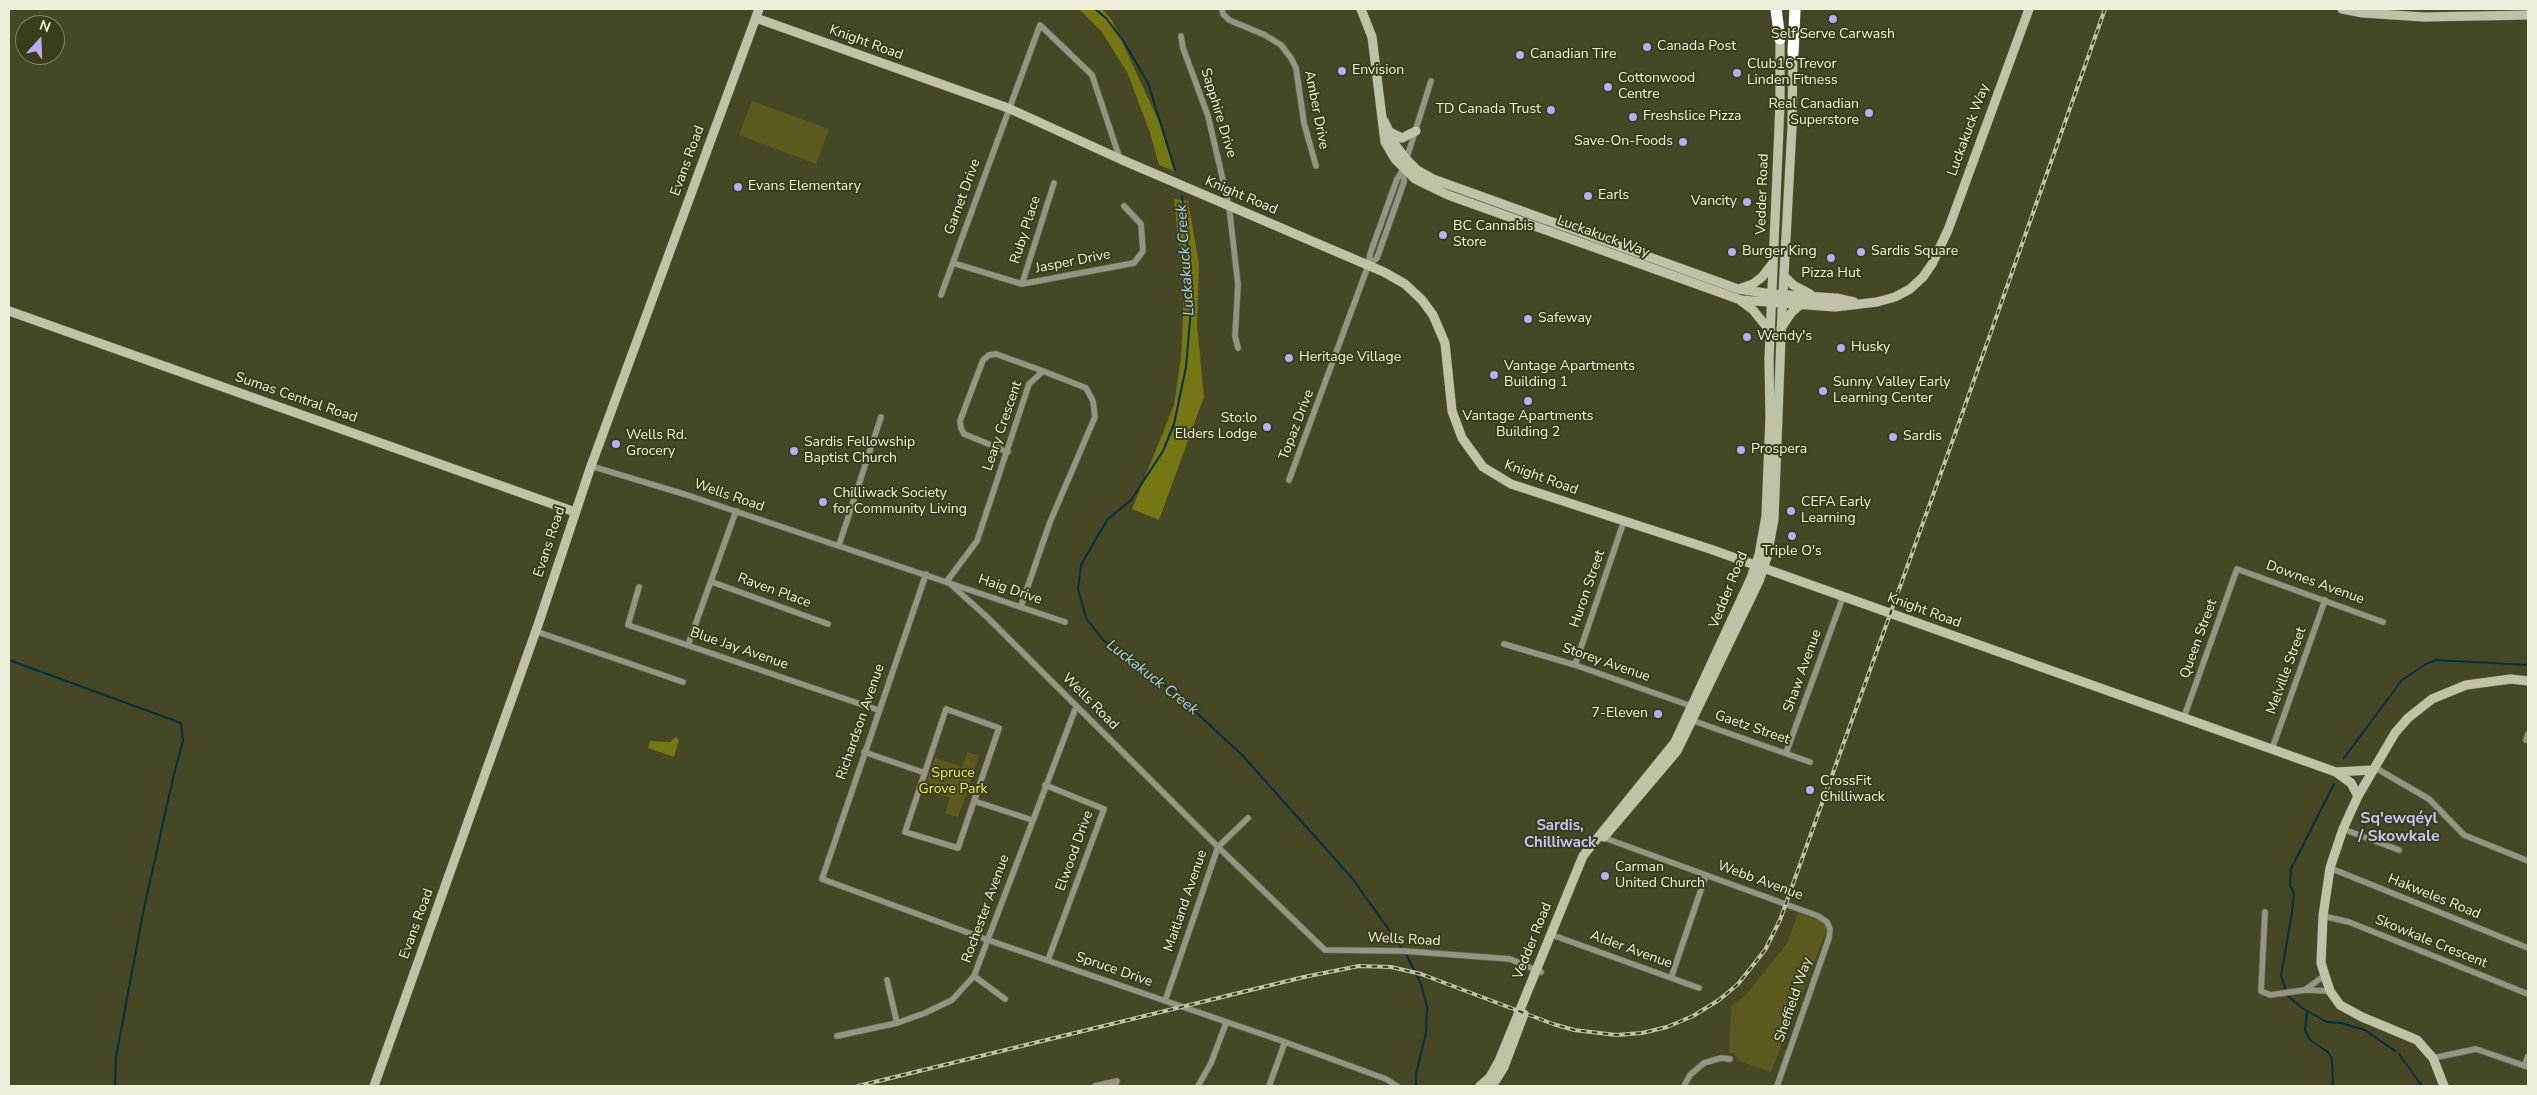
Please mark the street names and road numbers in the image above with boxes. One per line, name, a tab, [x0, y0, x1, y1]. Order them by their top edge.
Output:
street label: Knight Road	[827, 22, 905, 64]
street label: Sapphire Drive	[1196, 66, 1240, 160]
street label: Amber Drive	[1300, 69, 1332, 151]
street label: Luckakuck Way	[1944, 81, 1994, 179]
street label: Evans Road	[668, 124, 708, 198]
street label: Vedder Road	[1753, 153, 1773, 235]
street label: Garnet Drive	[941, 157, 985, 237]
street label: Knight Road	[1202, 173, 1280, 219]
street label: Ruby Place	[1007, 194, 1045, 266]
street label: Luckakuck Way	[1554, 212, 1652, 262]
street label: Jasper Drive	[1034, 246, 1112, 278]
street label: Sumas Central Road	[233, 369, 359, 427]
street label: Leary Crescent	[980, 379, 1026, 473]
street label: Topaz Drive	[1276, 387, 1318, 463]
street label: Knight Road	[1502, 457, 1580, 499]
street label: Wells Road	[692, 476, 766, 516]
street label: Evans Road	[531, 505, 569, 579]
street label: Huron Street	[1567, 548, 1609, 630]
street label: Vedder Road	[1706, 549, 1752, 631]
street label: Downes Avenue	[2264, 557, 2366, 609]
street label: Raven Place	[735, 570, 813, 612]
street label: Haig Drive	[976, 571, 1044, 609]
street label: Knight Road	[1885, 590, 1963, 632]
street label: Queen Street	[2177, 597, 2221, 681]
street label: Blue Jay Avenue	[688, 624, 790, 674]
street label: Melville Street	[2263, 625, 2311, 717]
street label: Shaw Avenue	[1780, 627, 1826, 715]
street label: Storey Avenue	[1560, 640, 1652, 686]
street label: Richardson Avenue	[833, 662, 889, 782]
street label: Wells Road	[1058, 670, 1122, 734]
street label: Gaetz Street	[1712, 707, 1792, 749]
street label: Elwood Drive	[1053, 808, 1097, 894]
street label: Maitland Avenue	[1161, 848, 1211, 954]
street label: Rochester Avenue	[959, 853, 1013, 965]
street label: Webb Avenue	[1715, 858, 1805, 904]
street label: Hakweles Road	[2385, 871, 2483, 923]
street label: Evans Road	[397, 887, 437, 961]
street label: Vedder Road	[1510, 900, 1556, 982]
street label: Skowkale Crescent	[2372, 912, 2490, 972]
street label: Alder Avenue	[1588, 927, 1674, 973]
street label: Wells Road	[1367, 930, 1441, 950]
street label: Spruce Drive	[1073, 949, 1155, 991]
street label: Sheffield Way	[1772, 955, 1816, 1045]

